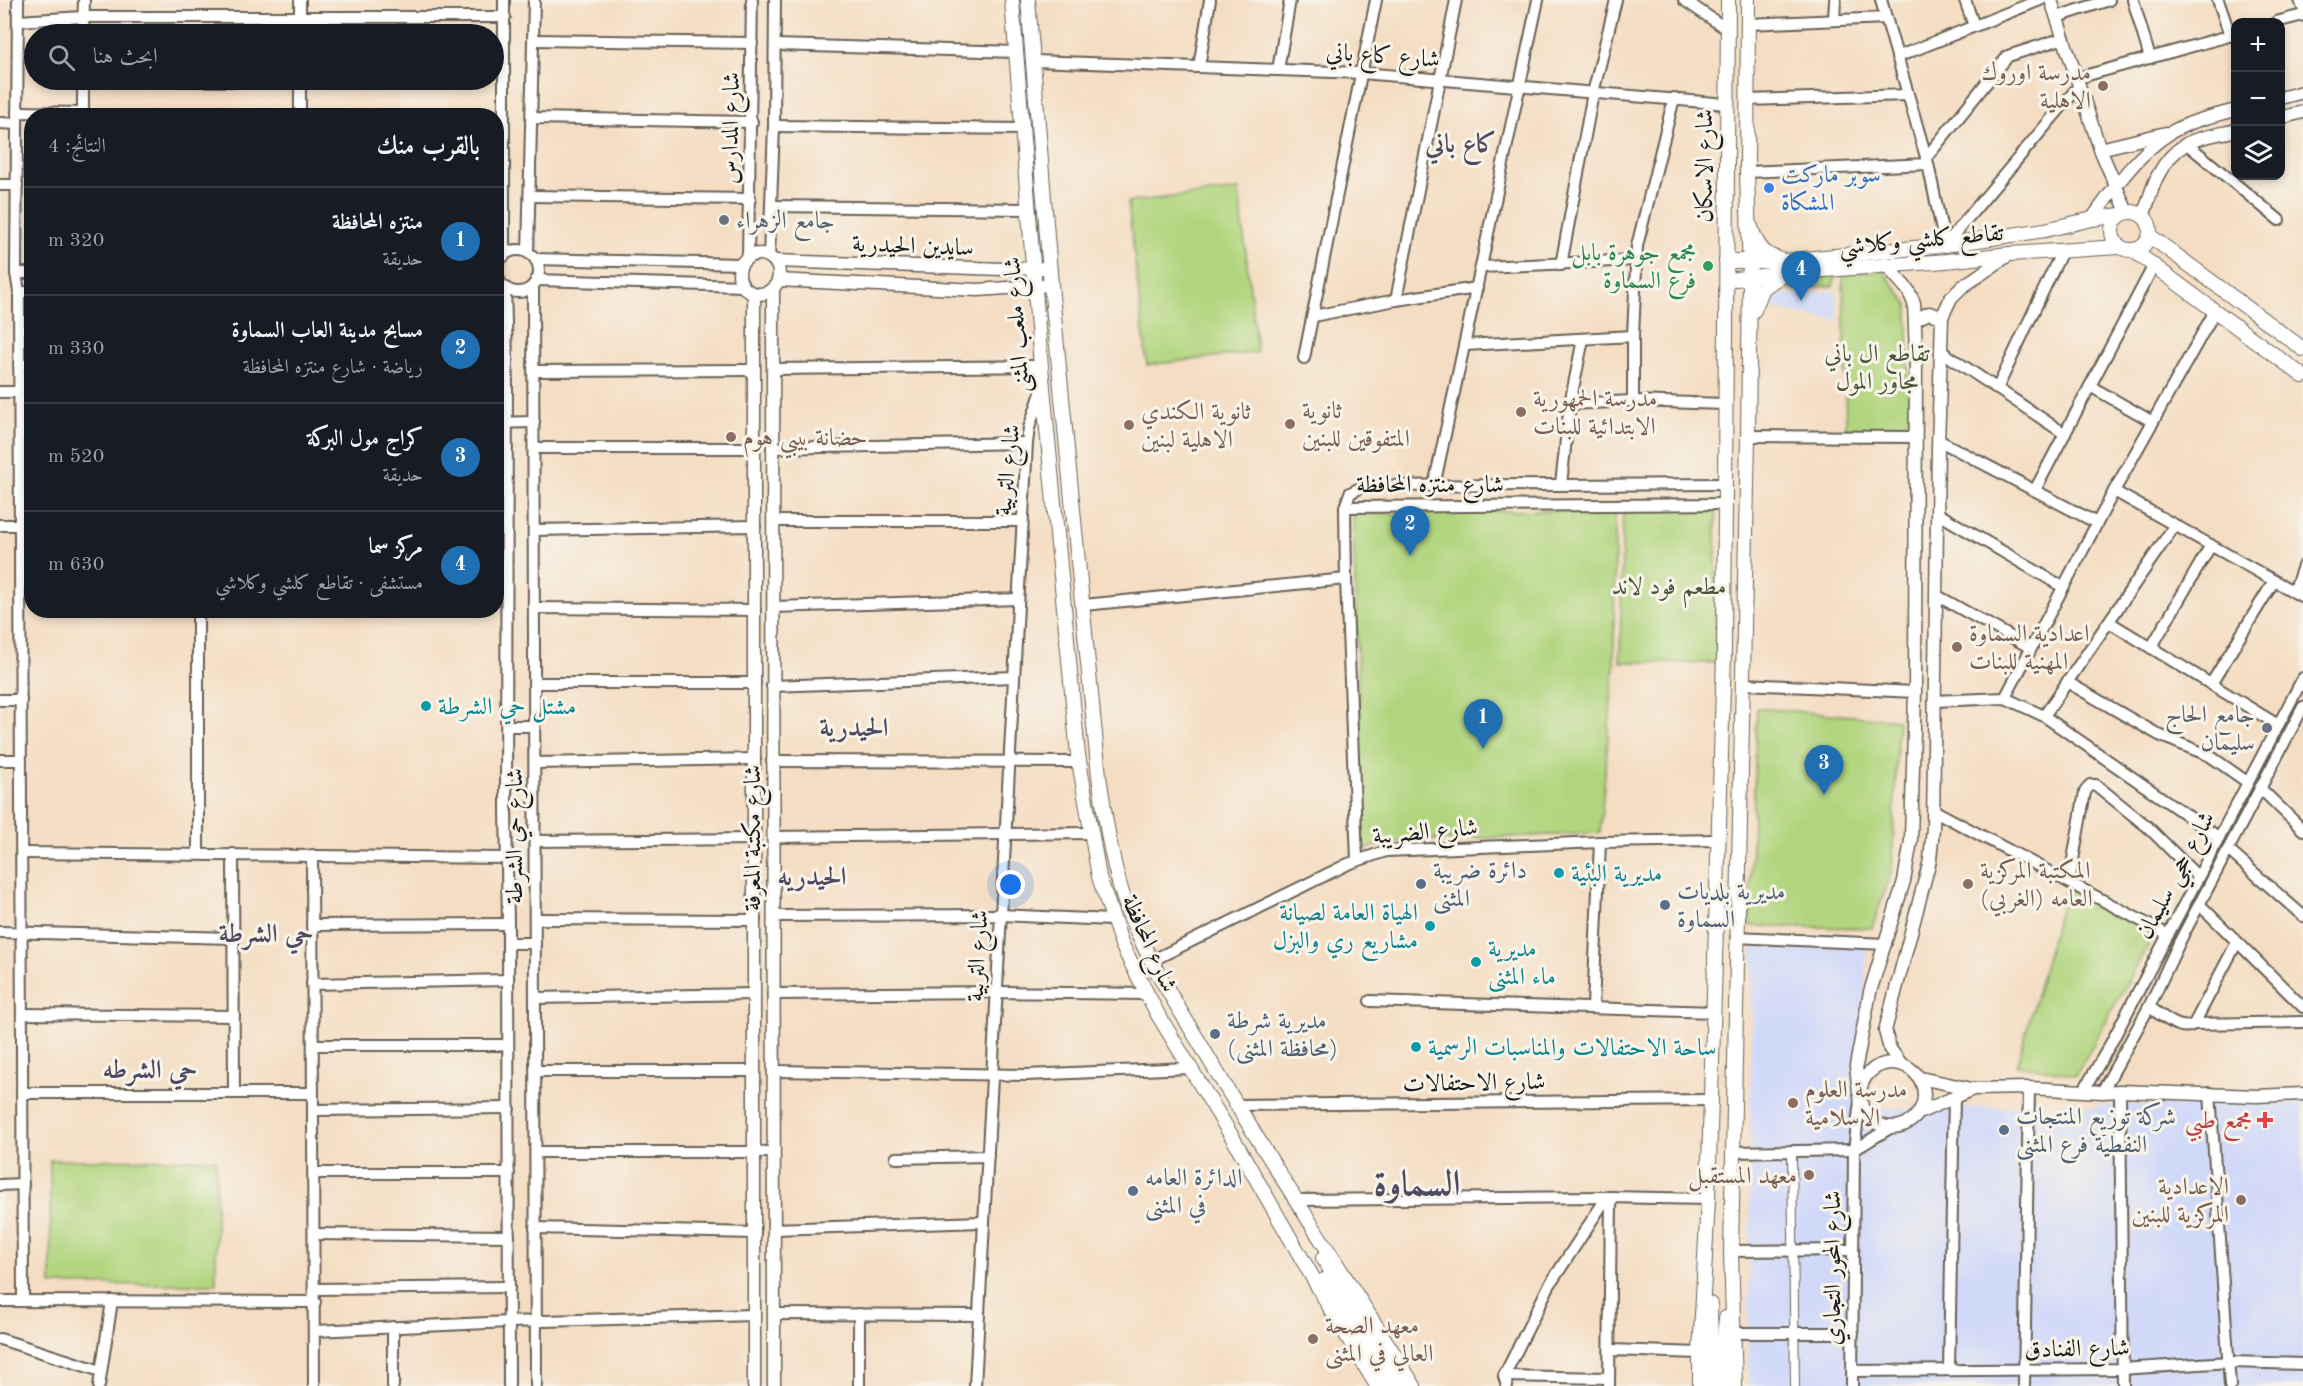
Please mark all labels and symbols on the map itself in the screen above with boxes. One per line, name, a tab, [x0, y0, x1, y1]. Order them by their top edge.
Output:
street label: شارع كاع باني	[1325, 40, 1441, 79]
place label: مدرسة اوروك الاهلية	[1982, 60, 2091, 114]
street label: شارع المدارس	[719, 72, 751, 184]
marker: مدرسة اوروك الاهلية	[2096, 79, 2110, 93]
street label: شارع الاسكان	[1692, 109, 1724, 223]
district label: كاع باني	[1424, 130, 1497, 165]
place label: سوبر ماركت المشكاة	[1781, 163, 1881, 216]
marker: سوبر ماركت المشكاة	[1762, 181, 1776, 195]
place label: جامع الزهراء	[736, 209, 835, 242]
marker: جامع الزهراء	[717, 213, 731, 227]
street label: تقاطع كلشي وكلاشي	[1838, 221, 2006, 268]
street label: سايدين الحيدرية	[851, 233, 974, 262]
place label: مجمع جوهرة بابل فرع السماوة	[1571, 242, 1696, 300]
pin: 4	[1782, 252, 1820, 301]
street label: شارع ملعب المثنى	[1001, 256, 1041, 394]
marker: مجمع جوهرة بابل فرع السماوة	[1701, 259, 1715, 273]
park label: تقاطع ال باني مجاور المول	[1824, 343, 1930, 396]
place label: مدرسة الحمهورية الابتدائية للبنات	[1533, 388, 1657, 440]
place label: ثانوية الكندي الاهلية لبنين	[1141, 399, 1251, 453]
place label: ثانوية المتفوقين للبنين	[1302, 400, 1410, 453]
marker: مدرسة الحمهورية الابتدائية للبنات	[1514, 405, 1528, 419]
marker: ثانوية المتفوقين للبنين	[1283, 417, 1297, 431]
marker: ثانوية الكندي الاهلية لبنين	[1122, 418, 1136, 432]
street label: شارع التربية	[992, 423, 1032, 518]
place label: حضانة بيبي هوم	[743, 427, 868, 459]
marker: حضانة بيبي هوم	[724, 430, 738, 444]
street label: شارع منتزه المحافظة	[1356, 473, 1504, 504]
pin: 2	[1390, 506, 1430, 556]
park label: مطعم فود لاند	[1612, 576, 1726, 608]
place label: اعدادية السماوة المهنية للبنات	[1969, 623, 2089, 675]
marker: اعدادية السماوة المهنية للبنات	[1950, 640, 1964, 654]
place label: مشتل حي الشرطة	[438, 696, 576, 725]
marker: مشتل حي الشرطة	[419, 699, 433, 713]
pin: 1	[1464, 700, 1502, 749]
place label: جامع الحاج سليمان	[2165, 704, 2255, 756]
district label: الحيدرية	[820, 716, 888, 743]
marker: جامع الحاج سليمان	[2260, 721, 2274, 735]
pin: 3	[1804, 746, 1844, 795]
street label: شارع مكتبة المعرفة	[740, 765, 772, 911]
street label: شارع حي الشرطة	[504, 768, 534, 904]
street label: شارع حجي سليمان	[2133, 808, 2228, 948]
street label: شارع الضريبة	[1372, 816, 1479, 856]
place label: المكتبة المركزية العامه (الغربي)	[1980, 857, 2093, 917]
place label: دائرة ضريبة المثنى	[1433, 860, 1527, 915]
place label: مديرية البئية	[1571, 862, 1662, 888]
district label: الحيدريه	[778, 865, 846, 892]
marker: مديرية البئية	[1552, 866, 1566, 880]
your location	[996, 870, 1025, 899]
marker: دائرة ضريبة المثنى	[1414, 877, 1428, 891]
marker: المكتبة المركزية العامه (الغربي)	[1961, 877, 1975, 891]
place label: مديرية بلديات السماوة	[1677, 881, 1785, 933]
street label: شارع المحافظة	[1111, 891, 1181, 998]
marker: مديرية بلديات السماوة	[1658, 898, 1672, 912]
place label: الهياة العامة لصيانة مشاريع ري والبزل	[1273, 902, 1418, 962]
street label: شارع التربية	[965, 910, 999, 1003]
marker: الهياة العامة لصيانة مشاريع ري والبزل	[1423, 919, 1437, 933]
district label: حي الشرطة	[219, 922, 313, 955]
place label: مديرية ماء المثنى	[1488, 938, 1556, 993]
marker: مديرية ماء المثنى	[1469, 955, 1483, 969]
place label: مديرية شرطة (محافظة المثنى)	[1227, 1010, 1338, 1065]
marker: مديرية شرطة (محافظة المثنى)	[1208, 1027, 1222, 1041]
place label: ساحة الاحتفالات والمناسبات الرسمية	[1428, 1036, 1716, 1061]
marker: ساحة الاحتفالات والمناسبات الرسمية	[1409, 1040, 1423, 1054]
district label: حي الشرطه	[103, 1058, 197, 1091]
street label: شارع الاحتفالات	[1402, 1071, 1546, 1103]
place label: مدرسة العلوم الاسلامية	[1805, 1079, 1907, 1131]
marker: مدرسة العلوم الاسلامية	[1786, 1096, 1800, 1110]
place label: شركة توزيع المنتجات النفطية فرع المثنى	[2016, 1101, 2176, 1164]
place label: مجمع طبي	[2185, 1110, 2252, 1142]
marker: مجمع طبي	[2256, 1111, 2274, 1129]
marker: شركة توزيع المنتجات النفطية فرع المثنى	[1997, 1123, 2011, 1137]
place label: معهد المستقبل	[1688, 1165, 1797, 1192]
place label: الدائرة العامه في المثنى	[1145, 1167, 1242, 1224]
district label: السماوة	[1373, 1167, 1461, 1204]
marker: معهد المستقبل	[1802, 1168, 1816, 1182]
place label: الاعدادية المركزية للبنين	[2131, 1176, 2229, 1229]
marker: الدائرة العامه في المثنى	[1126, 1184, 1140, 1198]
street label: شارع المحور التجاري	[1821, 1191, 1852, 1345]
marker: الاعدادية المركزية للبنين	[2234, 1193, 2248, 1207]
place label: معهد الصحة العالي في المثنى	[1325, 1315, 1434, 1372]
marker: معهد الصحة العالي في المثنى	[1306, 1332, 1320, 1346]
street label: شارع الفنادق	[2024, 1337, 2130, 1369]

